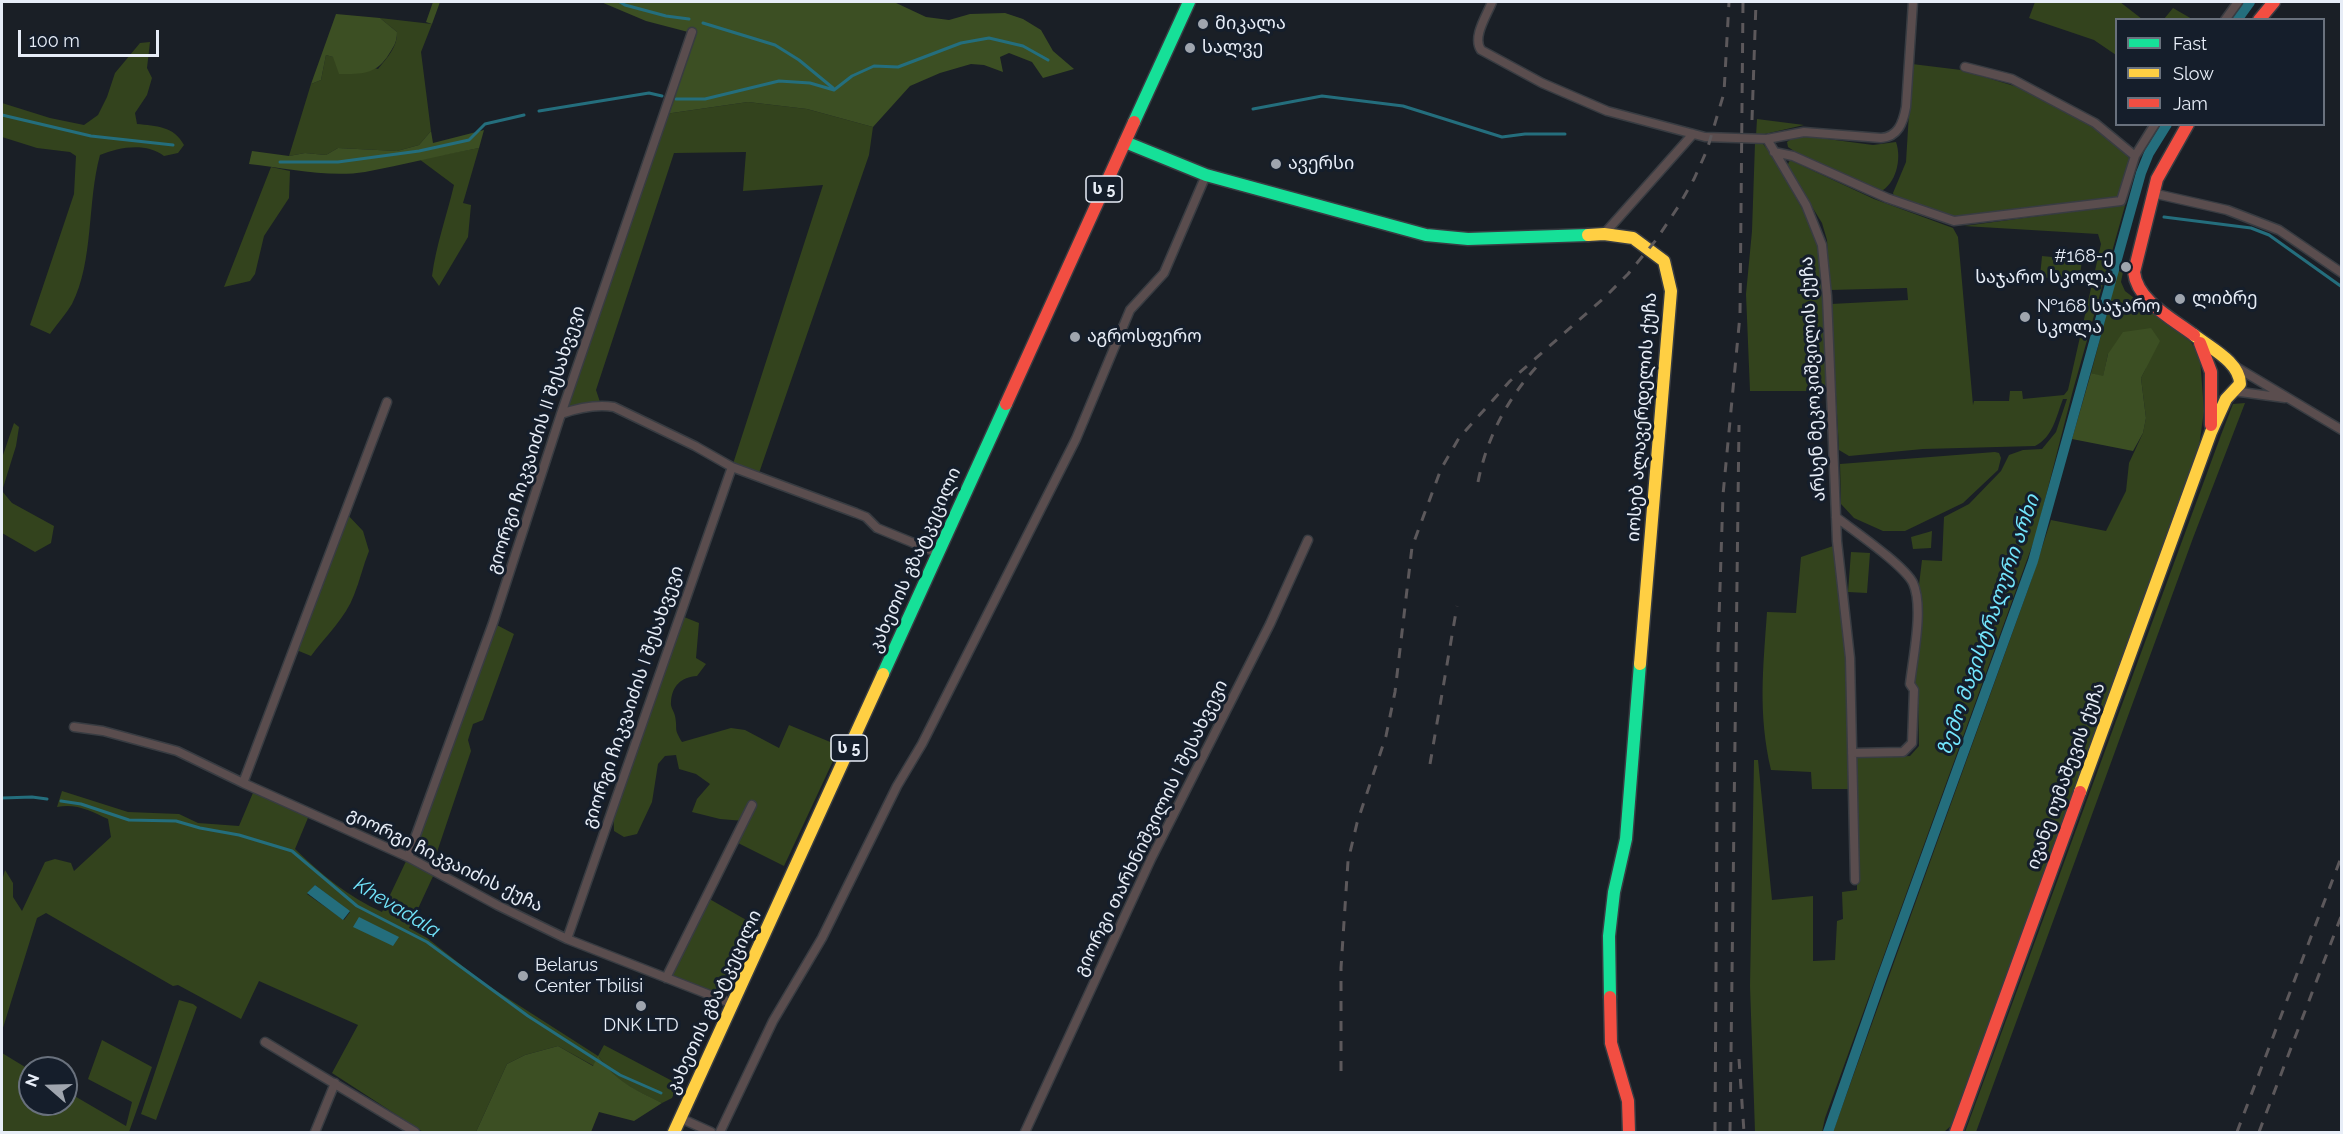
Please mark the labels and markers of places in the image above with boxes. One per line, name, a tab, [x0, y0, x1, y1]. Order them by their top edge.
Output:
place label: მიკალა	[1215, 13, 1286, 35]
marker: მიკალა	[1196, 17, 1210, 31]
place label: სალვე	[1202, 37, 1263, 59]
marker: სალვე	[1183, 41, 1197, 55]
place label: ავერსი	[1288, 153, 1354, 175]
marker: ავერსი	[1269, 157, 1283, 171]
place label: #168-ე საჯარო სკოლა	[1975, 246, 2114, 288]
marker: #168-ე საჯარო სკოლა	[2119, 260, 2133, 274]
place label: ლიბრე	[2192, 288, 2258, 310]
marker: ლიბრე	[2173, 292, 2187, 306]
place label: №168 საჯარო სკოლა	[2037, 296, 2161, 338]
marker: №168 საჯარო სკოლა	[2018, 310, 2032, 324]
place label: აგროსფერო	[1087, 326, 1202, 348]
marker: აგროსფერო	[1068, 330, 1082, 344]
place label: Belarus Center Tbilisi	[535, 955, 643, 998]
marker: Belarus Center Tbilisi	[516, 969, 530, 983]
marker: DNK LTD	[634, 999, 648, 1013]
place label: DNK LTD	[603, 1015, 679, 1037]

